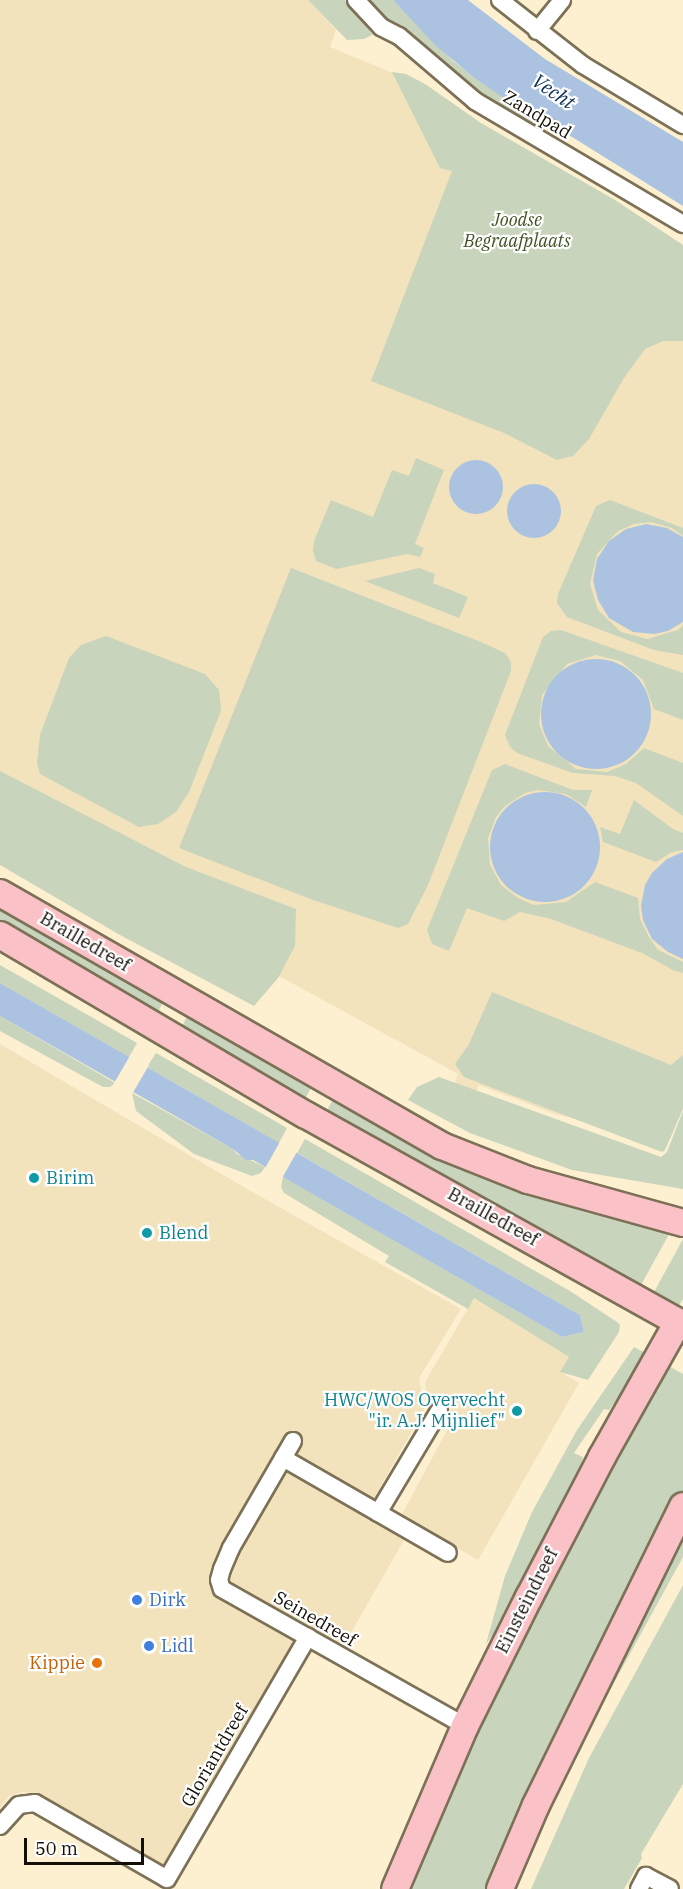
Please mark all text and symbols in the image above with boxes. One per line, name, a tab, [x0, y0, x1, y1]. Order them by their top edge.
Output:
water label: Vecht	[528, 68, 580, 114]
street label: Zandpad	[499, 86, 575, 144]
park label: Joodse Begraafplaats	[463, 210, 571, 252]
street label: Brailledreef	[36, 908, 134, 976]
place label: Birim	[46, 1167, 95, 1189]
marker: Birim	[27, 1171, 41, 1185]
street label: Brailledreef	[444, 1183, 542, 1251]
place label: Blend	[159, 1222, 209, 1244]
marker: Blend	[140, 1226, 154, 1240]
place label: HWC/WOS Overvecht "ir. A.J. Mijnlief"	[324, 1390, 505, 1432]
marker: HWC/WOS Overvecht "ir. A.J. Mijnlief"	[510, 1404, 524, 1418]
street label: Einsteindreef	[491, 1545, 563, 1657]
street label: Seinedreef	[270, 1587, 360, 1651]
place label: Dirk	[149, 1589, 186, 1611]
marker: Dirk	[130, 1593, 144, 1607]
place label: Lidl	[161, 1635, 194, 1657]
marker: Lidl	[142, 1639, 156, 1653]
place label: Kippie	[29, 1652, 85, 1674]
marker: Kippie	[90, 1656, 104, 1670]
street label: Gloriantdreef	[177, 1701, 253, 1811]
scale bar	[27, 1826, 147, 1864]
text: 50 m	[35, 1837, 78, 1860]

